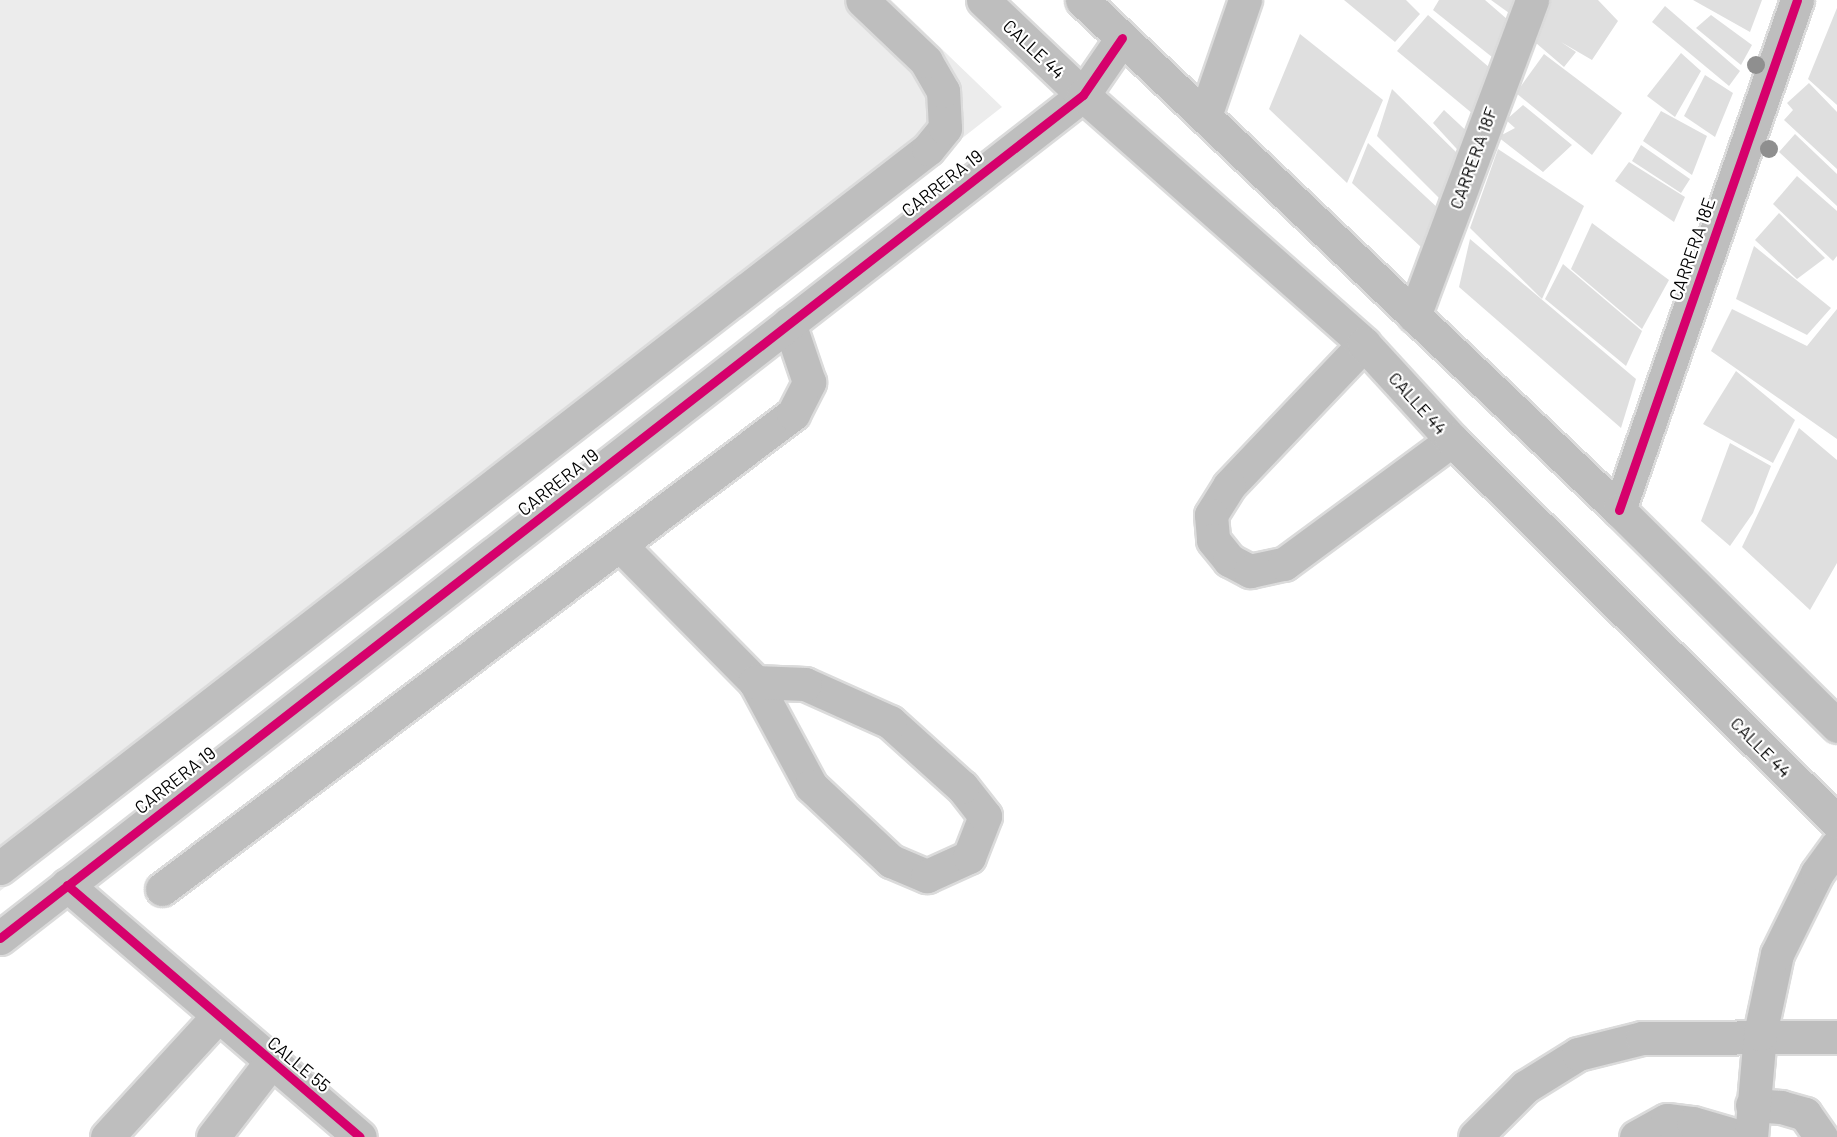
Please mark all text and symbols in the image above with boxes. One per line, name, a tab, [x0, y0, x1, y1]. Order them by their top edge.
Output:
street label: CALLE 44	[999, 15, 1069, 83]
street label: CARRERA 18F	[1445, 104, 1501, 212]
street label: CARRERA 19	[897, 145, 987, 221]
street label: CARRERA 18E	[1664, 195, 1720, 303]
street label: CALLE 44	[1384, 367, 1452, 439]
street label: CARRERA 19	[513, 444, 603, 520]
street label: CALLE 44	[1726, 712, 1796, 782]
street label: CARRERA 19	[130, 742, 220, 818]
street label: CALLE 55	[263, 1032, 335, 1096]

